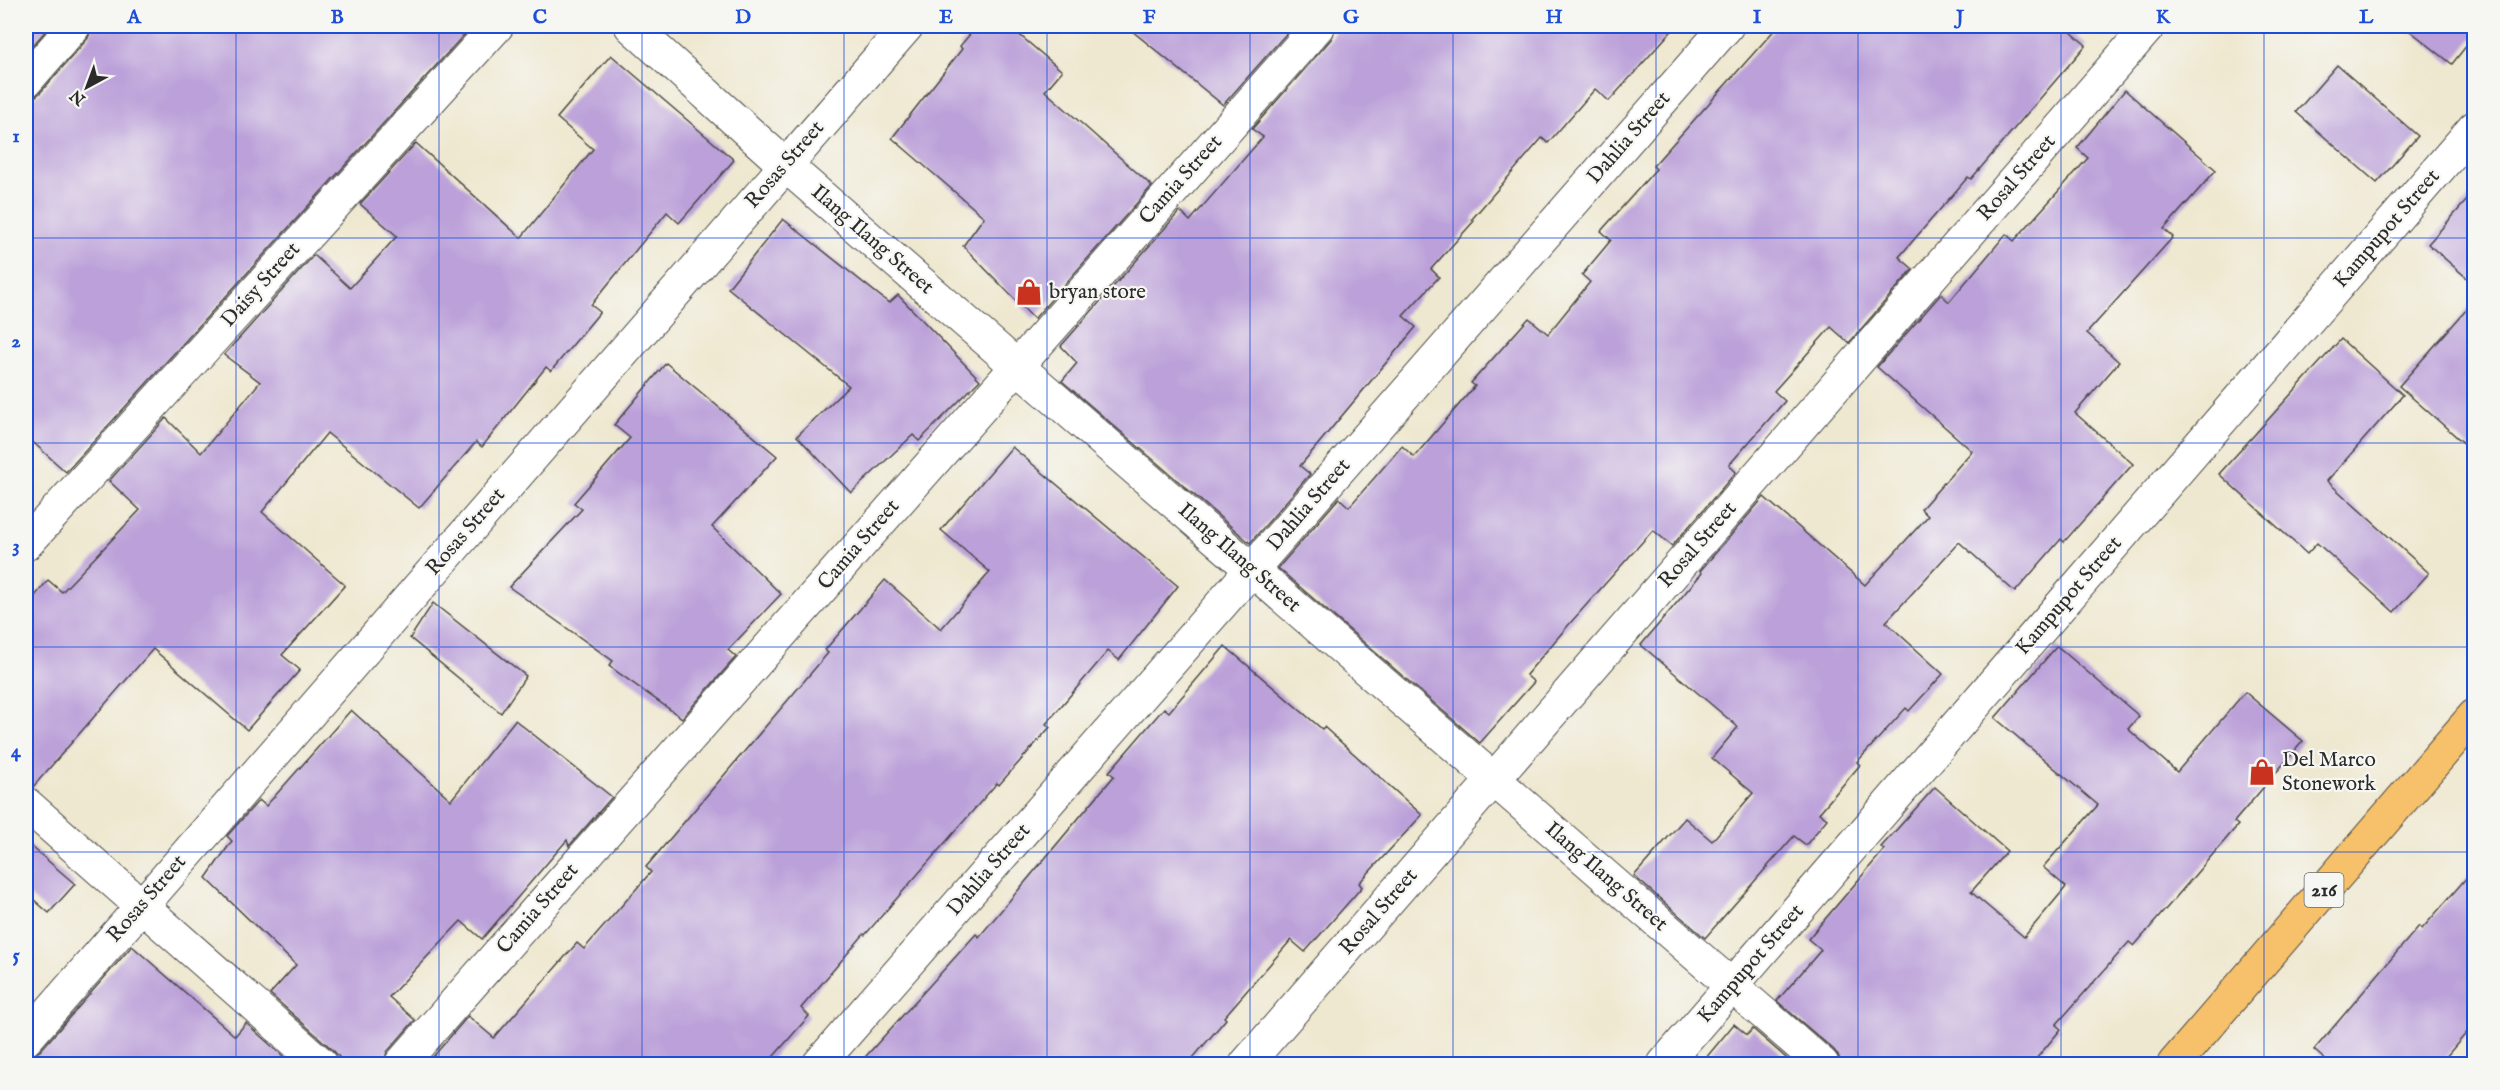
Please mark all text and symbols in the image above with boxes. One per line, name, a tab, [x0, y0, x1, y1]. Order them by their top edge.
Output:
text: A	[126, 5, 142, 30]
text: B	[330, 5, 344, 30]
text: C	[533, 5, 547, 30]
text: D	[735, 5, 751, 30]
text: E	[939, 5, 953, 30]
text: F	[1143, 5, 1156, 30]
text: G	[1343, 5, 1360, 30]
text: H	[1545, 5, 1563, 30]
text: I	[1753, 5, 1762, 30]
text: J	[1953, 5, 1965, 30]
text: K	[2156, 5, 2172, 30]
text: L	[2359, 5, 2374, 30]
north arrow	[57, 57, 117, 117]
text: N	[67, 85, 91, 110]
street label: Dahlia Street	[1581, 86, 1677, 190]
street label: Rosas Street	[739, 115, 831, 215]
text: 1	[12, 124, 20, 149]
street label: Camia Street	[1134, 129, 1228, 231]
street label: Rosal Street	[1972, 129, 2062, 227]
street label: Kampupot Street	[2328, 164, 2446, 294]
street label: Ilang Ilang Street	[805, 179, 939, 301]
street label: Daisy Street	[215, 237, 307, 333]
shop icon: bryan store	[1014, 277, 1044, 307]
place label: bryan store	[1049, 279, 1146, 306]
text: 2	[11, 329, 21, 354]
street label: Dahlia Street	[1261, 453, 1357, 557]
street label: Rosas Street	[420, 482, 512, 582]
street label: Camia Street	[812, 494, 906, 596]
street label: Rosal Street	[1653, 496, 1743, 594]
street label: Ilang Ilang Street	[1172, 497, 1306, 619]
street label: Kampupot Street	[2010, 531, 2128, 661]
text: 3	[12, 534, 20, 559]
text: 4	[11, 739, 22, 764]
place label: Del Marco Stonework	[2282, 747, 2377, 798]
shop icon: Del Marco Stonework	[2247, 757, 2277, 787]
street label: Ilang Ilang Street	[1539, 816, 1673, 938]
street label: Dahlia Street	[941, 818, 1037, 922]
street label: Rosas Street	[101, 849, 193, 949]
street label: Camia Street	[491, 858, 585, 960]
street label: Rosal Street	[1334, 863, 1424, 961]
road number: 216	[2304, 873, 2344, 907]
street label: Kampupot Street	[1692, 899, 1810, 1029]
text: 5	[12, 943, 20, 968]

